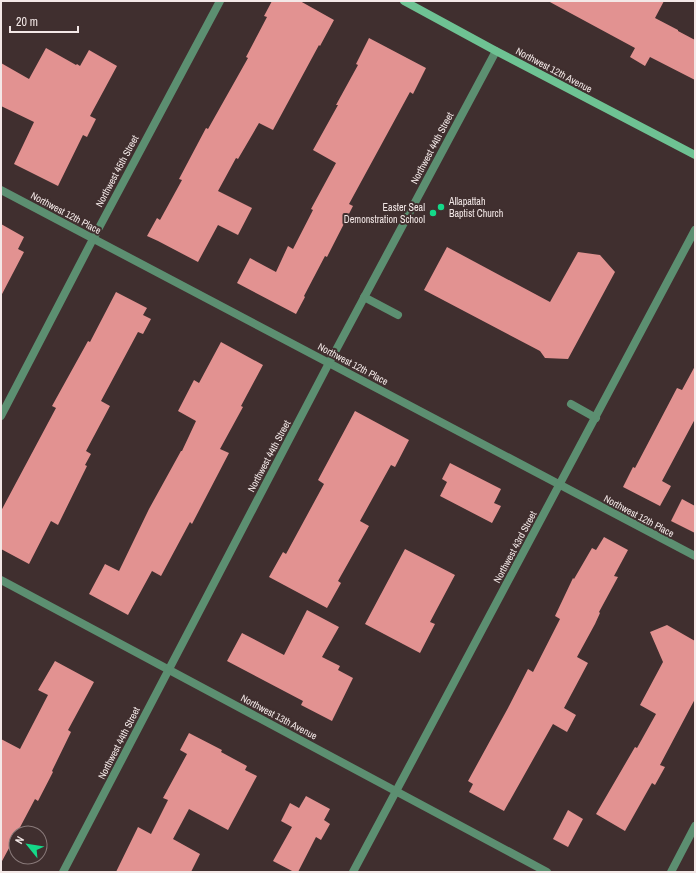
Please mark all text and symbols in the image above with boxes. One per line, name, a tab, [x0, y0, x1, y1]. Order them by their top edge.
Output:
scale bar	[10, 8, 78, 34]
text: 20 m	[16, 14, 38, 30]
street label: Northwest 12th Avenue	[514, 44, 595, 96]
street label: Northwest 44th Street	[408, 109, 457, 186]
street label: Northwest 45th Street	[93, 132, 142, 209]
street label: Northwest 12th Place	[29, 189, 104, 237]
place label: Allapattah Baptist Church	[448, 195, 503, 220]
place label: Easter Seal Demonstration School	[344, 201, 425, 226]
marker: Allapattah Baptist Church	[436, 202, 446, 212]
marker: Easter Seal Demonstration School	[428, 208, 438, 218]
street label: Northwest 12th Place	[316, 340, 391, 388]
street label: Northwest 44th Street	[245, 417, 294, 494]
street label: Northwest 12th Place	[602, 492, 677, 540]
street label: Northwest 43rd Street	[491, 508, 540, 585]
street label: Northwest 13th Avenue	[239, 691, 320, 743]
street label: Northwest 44th Street	[95, 704, 143, 781]
north arrow	[8, 825, 48, 865]
text: N	[12, 834, 27, 846]

